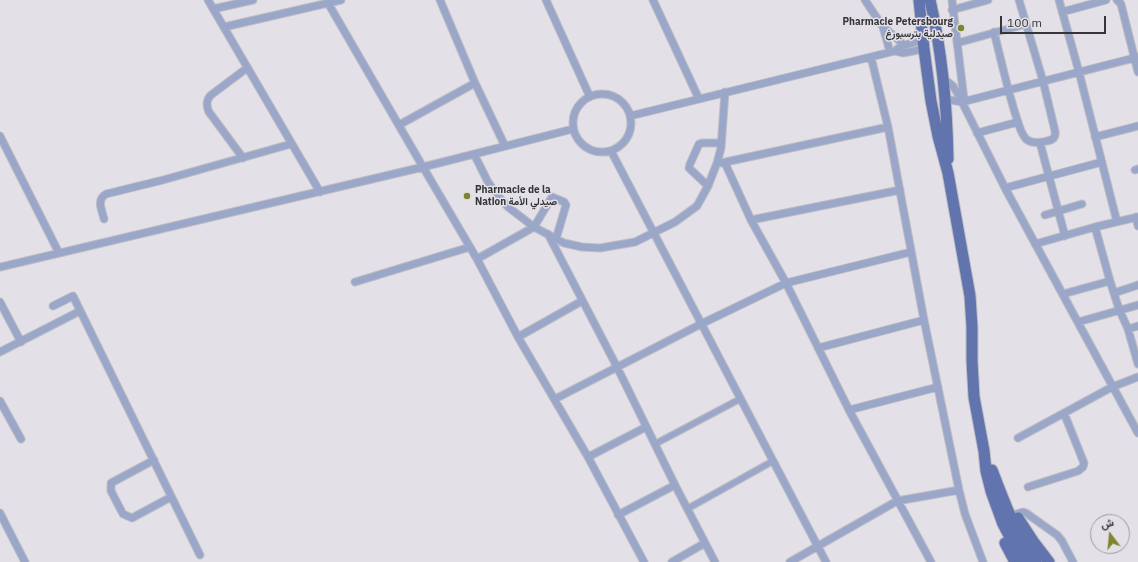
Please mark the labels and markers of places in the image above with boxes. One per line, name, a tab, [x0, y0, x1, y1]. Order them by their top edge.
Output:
place label: Pharmacie Petersbourg صيدلية بترسبورغ	[843, 16, 953, 40]
marker: Pharmacie Petersbourg صيدلية بترسبورغ	[956, 23, 966, 33]
place label: Pharmacie de la Nation صيدلي الأمة	[475, 184, 557, 208]
marker: Pharmacie de la Nation صيدلي الأمة	[462, 191, 472, 201]

